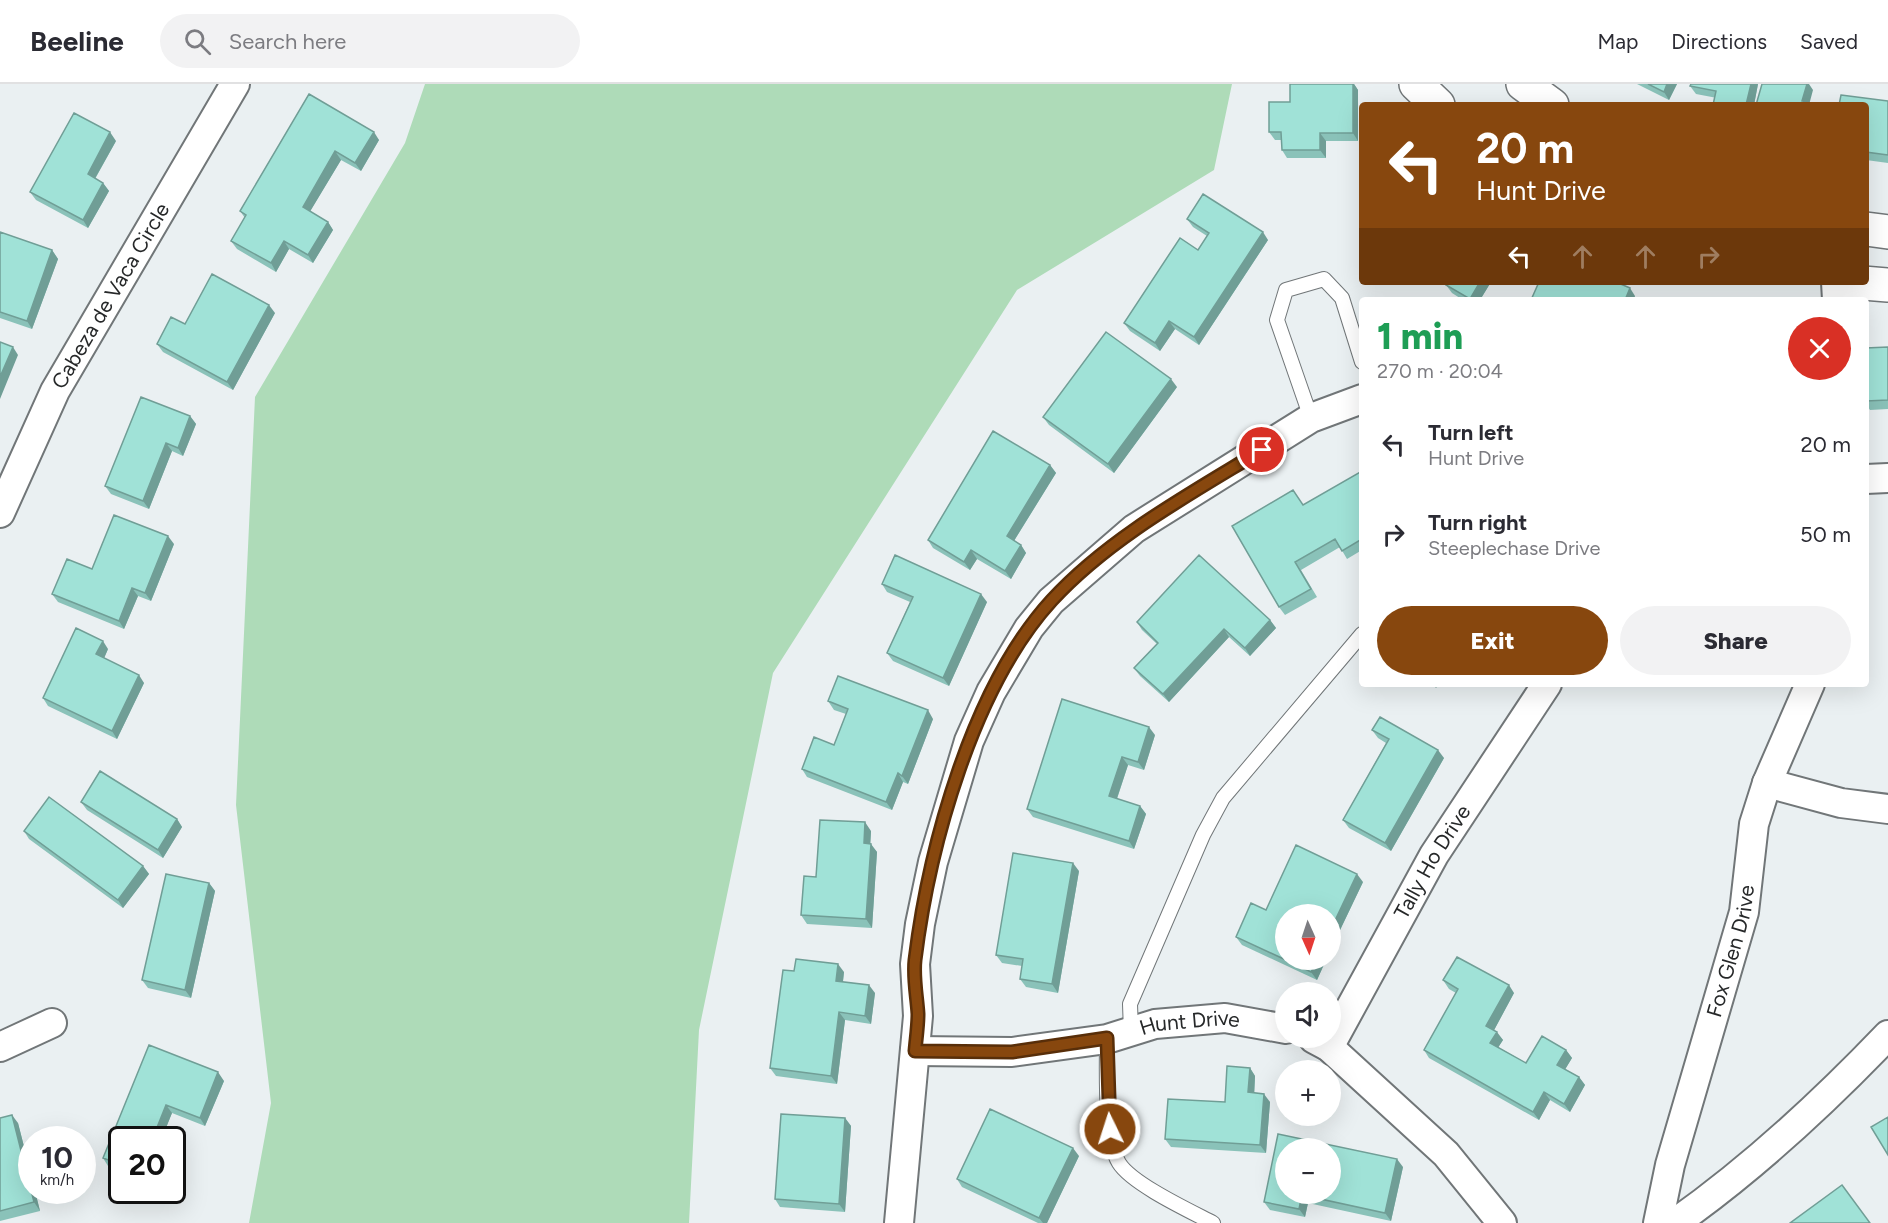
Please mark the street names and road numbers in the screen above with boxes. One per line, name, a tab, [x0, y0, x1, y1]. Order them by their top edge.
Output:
street label: Cabeza de Vaca Circle	[46, 198, 174, 393]
street label: Tally Ho Drive	[1389, 800, 1476, 923]
street label: Fox Glen Drive	[1701, 883, 1759, 1020]
street label: Hunt Drive	[1136, 1005, 1242, 1040]

